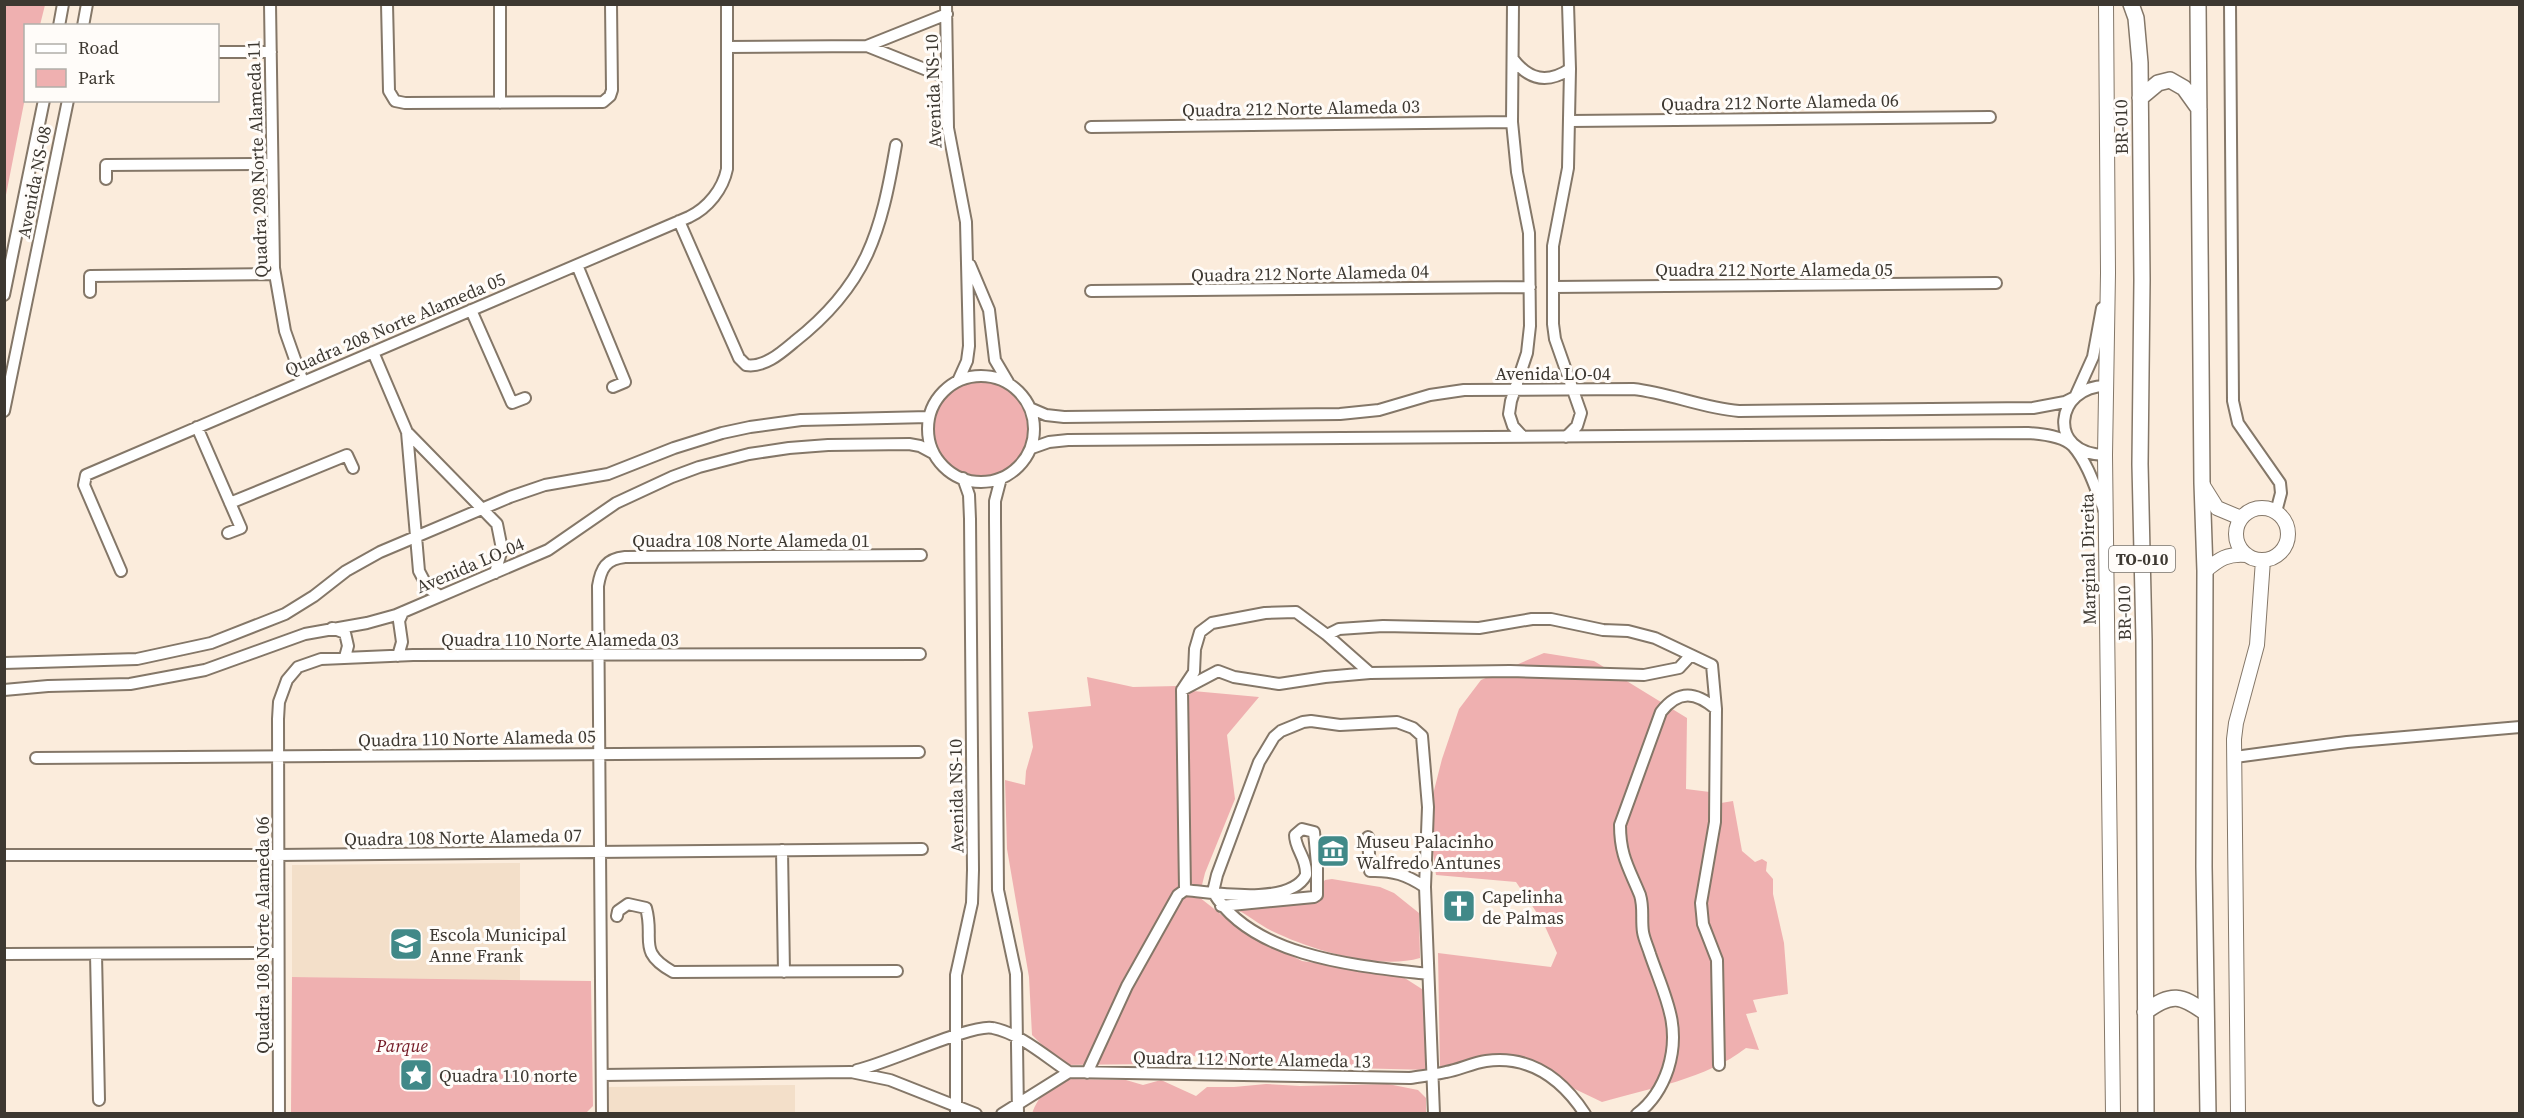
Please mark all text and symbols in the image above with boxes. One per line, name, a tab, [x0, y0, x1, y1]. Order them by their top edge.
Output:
legend	[24, 24, 219, 102]
street label: Avenida NS-10	[919, 33, 947, 149]
text: Road	[78, 35, 119, 60]
street label: Quadra 208 Norte Alameda 11	[240, 40, 274, 278]
text: Park	[78, 65, 115, 90]
street label: Quadra 212 Norte Alameda 06	[1661, 87, 1899, 117]
street label: Quadra 212 Norte Alameda 03	[1182, 93, 1420, 123]
street label: BR-010	[2108, 99, 2134, 155]
street label: Avenida NS-08	[11, 124, 57, 240]
street label: Quadra 212 Norte Alameda 05	[1655, 257, 1893, 282]
street label: Quadra 212 Norte Alameda 04	[1191, 258, 1429, 288]
street label: Quadra 208 Norte Alameda 05	[281, 266, 509, 382]
street label: Avenida LO-04	[1495, 361, 1611, 386]
street label: Marginal Direita	[2074, 492, 2102, 625]
street label: Quadra 108 Norte Alameda 01	[632, 528, 870, 553]
street label: Avenida LO-04	[412, 531, 528, 599]
road number: TO-010	[2109, 546, 2175, 572]
street label: BR-010	[2111, 585, 2137, 641]
street label: Quadra 110 Norte Alameda 03	[441, 627, 679, 652]
street label: Quadra 110 Norte Alameda 05	[358, 723, 596, 753]
street label: Avenida NS-10	[943, 739, 969, 853]
street label: Quadra 108 Norte Alameda 06	[250, 816, 275, 1054]
street label: Quadra 108 Norte Alameda 07	[344, 822, 582, 852]
place label: Museu Palacinho Walfredo Antunes	[1356, 829, 1501, 875]
museum icon: Museu Palacinho Walfredo Antunes	[1315, 833, 1351, 869]
place label: Capelinha de Palmas	[1482, 884, 1564, 930]
church icon: Capelinha de Palmas	[1441, 888, 1477, 924]
place label: Escola Municipal Anne Frank	[429, 922, 566, 968]
school or university icon: Escola Municipal Anne Frank	[388, 926, 424, 962]
park label: Parque	[375, 1033, 429, 1058]
street label: Quadra 112 Norte Alameda 13	[1133, 1044, 1371, 1074]
place icon: Quadra 110 norte	[398, 1057, 434, 1093]
place label: Quadra 110 norte	[439, 1063, 577, 1088]

